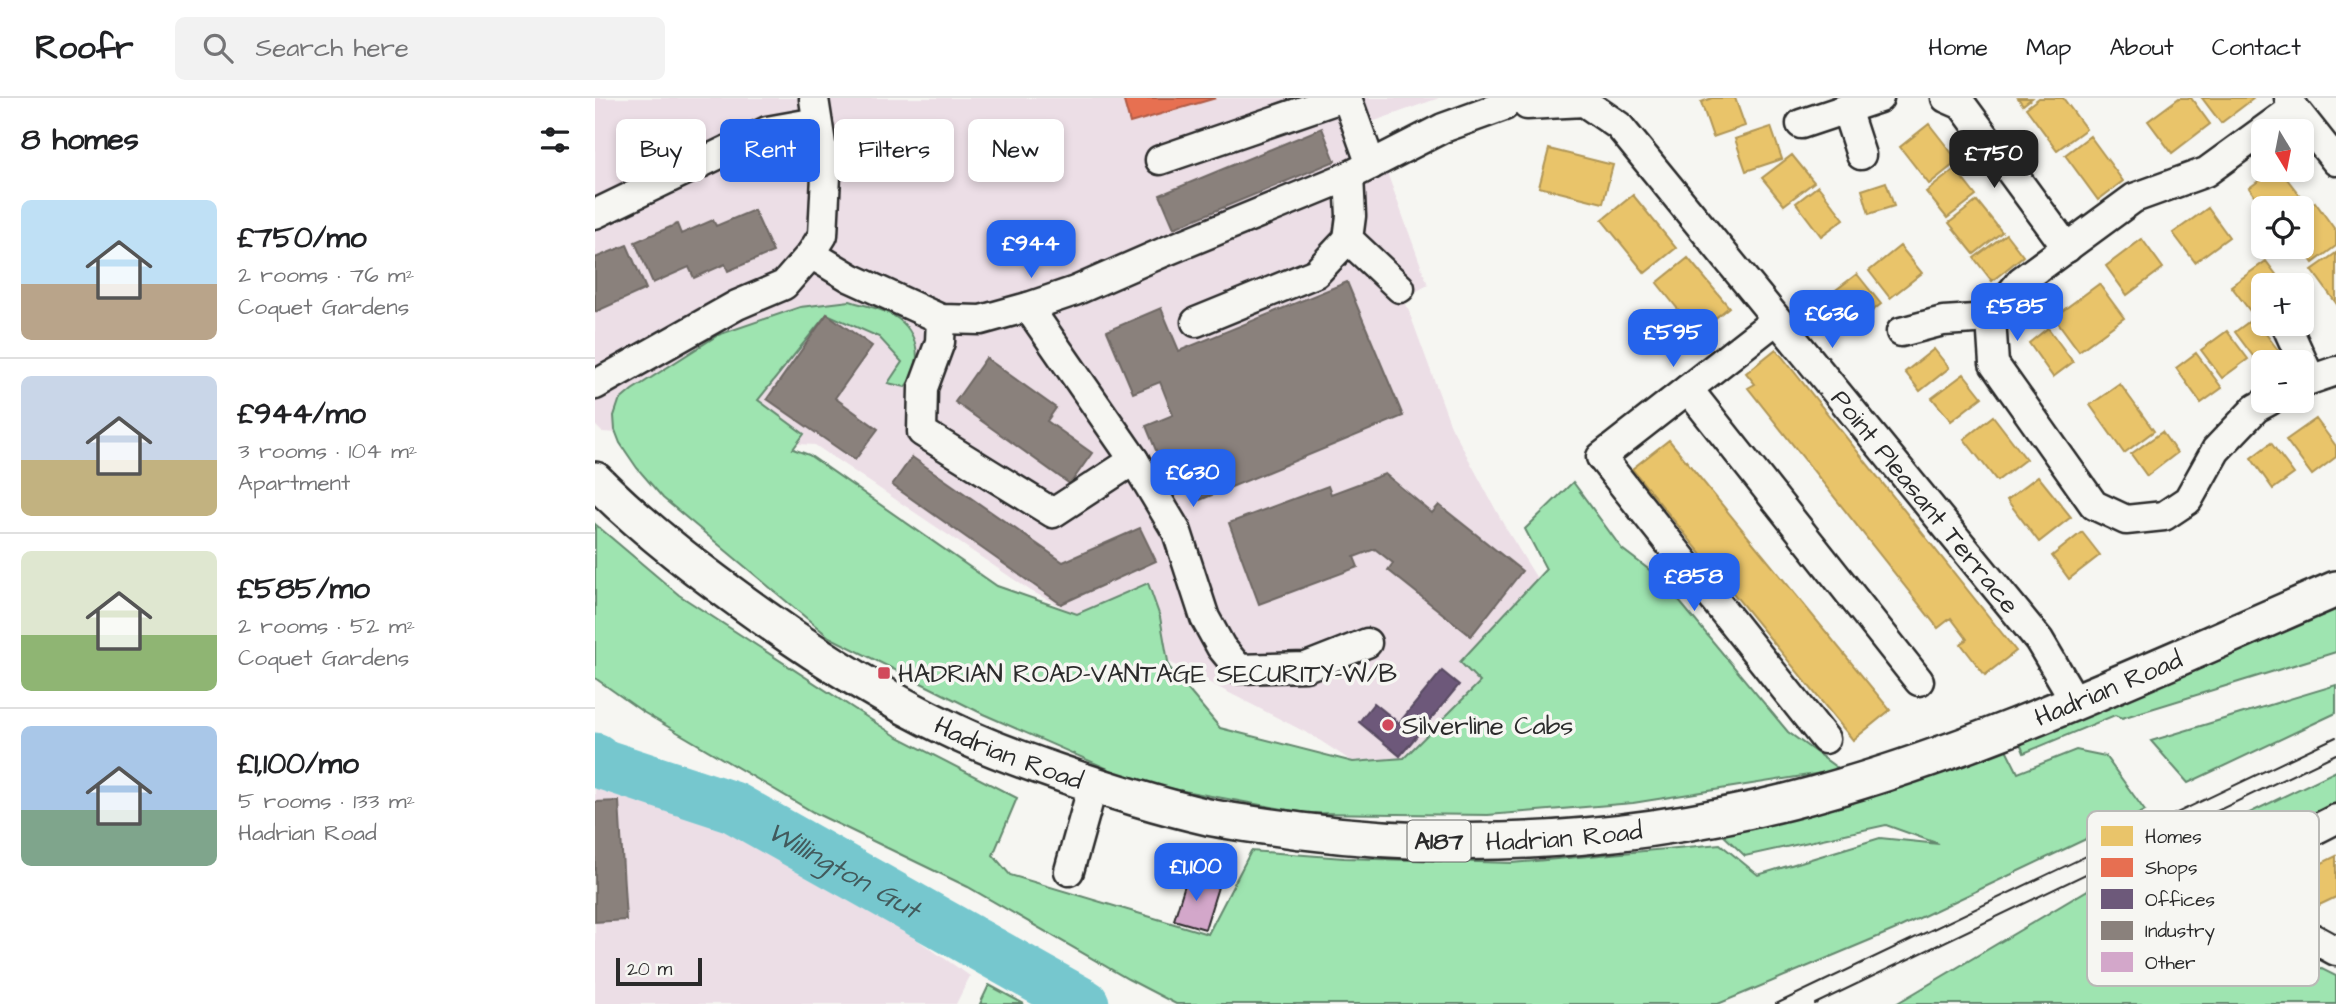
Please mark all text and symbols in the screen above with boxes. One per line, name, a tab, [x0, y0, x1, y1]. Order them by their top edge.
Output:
search box	[175, 17, 665, 80]
text: Roofr	[35, 25, 133, 71]
icon: search	[199, 29, 237, 67]
text: Search here	[255, 30, 409, 66]
text: Home	[1928, 31, 1988, 65]
text: Map	[2026, 31, 2071, 65]
text: About	[2109, 31, 2174, 65]
text: Contact	[2212, 31, 2301, 65]
text: 8 homes	[21, 119, 139, 161]
chip: Buy	[616, 119, 706, 182]
chip: Rent	[720, 119, 820, 182]
chip: Filters	[834, 119, 954, 182]
chip: New	[968, 119, 1064, 182]
north arrow	[2251, 119, 2313, 182]
map controls	[2251, 119, 2314, 413]
icon: filters	[536, 121, 574, 159]
pin: £750	[1953, 130, 2035, 190]
text: £750	[1965, 137, 2023, 169]
button: locate	[2251, 196, 2314, 259]
text: £750/mo	[238, 217, 367, 259]
pin: £944	[990, 220, 1072, 280]
text: £944	[1003, 227, 1059, 259]
icon: home	[77, 228, 161, 312]
text: 2 rooms · 76 m²	[238, 259, 414, 291]
button: +	[2251, 273, 2314, 336]
pin: £585	[1976, 284, 2058, 343]
pin: £636	[1791, 290, 1873, 350]
text: £585	[1987, 290, 2047, 322]
text: Coquet Gardens	[238, 291, 409, 323]
text: £636	[1806, 297, 1858, 329]
pin: £595	[1632, 310, 1714, 369]
text: £595	[1644, 316, 1702, 348]
button: −	[2251, 350, 2314, 413]
street label: Point Pleasant Terrace	[1822, 382, 2027, 622]
text: £944/mo	[238, 393, 366, 435]
icon: home	[77, 404, 161, 488]
text: 3 rooms · 104 m²	[238, 435, 417, 467]
pin: £630	[1152, 450, 1234, 509]
text: £630	[1166, 456, 1220, 488]
text: Apartment	[238, 467, 350, 499]
pin: £858	[1653, 554, 1735, 613]
text: £858	[1665, 560, 1723, 592]
text: £585/mo	[238, 568, 370, 610]
icon: home	[77, 579, 161, 663]
text: 2 rooms · 52 m²	[238, 610, 415, 642]
text: Coquet Gardens	[238, 642, 409, 674]
street label: Hadrian Road	[2029, 642, 2188, 736]
place label: HADRIAN ROAD-VANTAGE SECURITY-W/B	[898, 656, 1397, 692]
marker: HADRIAN ROAD-VANTAGE SECURITY-W/B	[876, 665, 892, 681]
street label: Hadrian Road	[928, 708, 1088, 799]
place label: Silverline Cabs	[1402, 708, 1573, 744]
marker: Silverline Cabs	[1380, 717, 1396, 733]
text: £1,100/mo	[238, 743, 359, 785]
icon: home	[77, 754, 161, 838]
text: 5 rooms · 133 m²	[238, 785, 415, 817]
legend	[2087, 811, 2319, 986]
water label: Willington Gut	[760, 812, 929, 930]
street label: Hadrian Road	[1485, 813, 1645, 860]
text: Hadrian Road	[238, 817, 377, 849]
road number: A187	[1407, 820, 1471, 862]
text: Homes	[2145, 824, 2202, 851]
pin: £1,100	[1139, 844, 1253, 903]
text: £1,100	[1170, 850, 1222, 882]
text: Shops	[2145, 855, 2197, 882]
text: Offices	[2145, 887, 2215, 914]
text: Industry	[2145, 918, 2215, 946]
text: Other	[2145, 950, 2196, 977]
scale bar	[616, 955, 702, 987]
text: 20 m	[627, 956, 672, 983]

